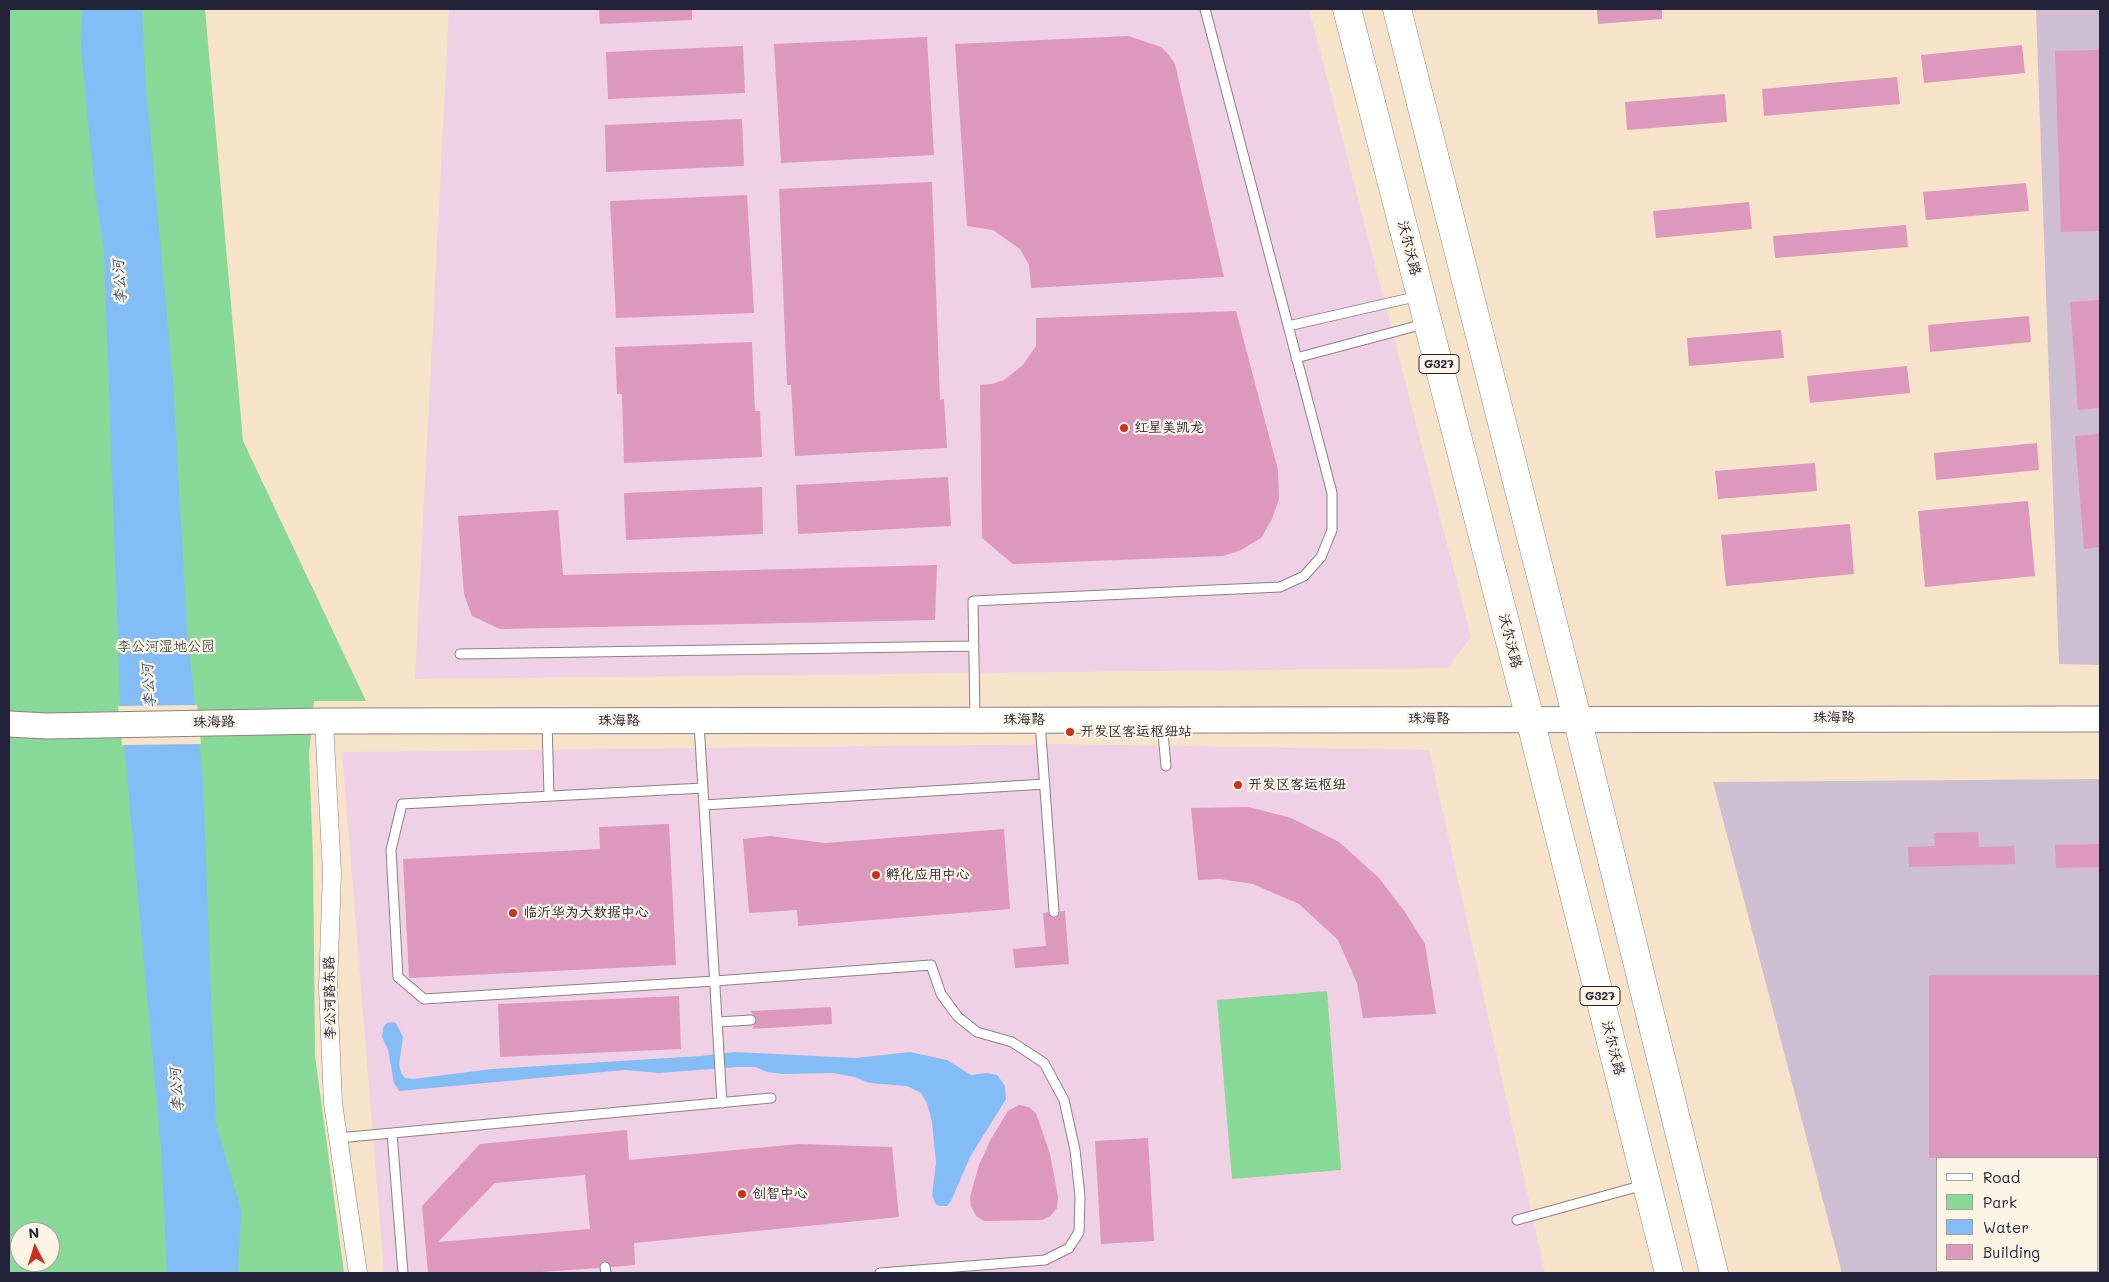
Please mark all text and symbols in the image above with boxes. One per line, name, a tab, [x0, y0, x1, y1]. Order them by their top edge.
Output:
street label: 沃尔沃路	[1394, 219, 1424, 277]
water label: 李公河	[109, 259, 131, 305]
road number: G327	[1419, 354, 1459, 374]
place label: 红星美凯龙	[1134, 420, 1204, 436]
marker: 红星美凯龙	[1118, 422, 1130, 434]
street label: 沃尔沃路	[1495, 612, 1525, 670]
park label: 李公河湿地公园	[117, 639, 215, 655]
water label: 李公河	[138, 663, 160, 709]
street label: 珠海路	[1813, 710, 1855, 726]
street label: 珠海路	[1408, 711, 1450, 727]
street label: 珠海路	[1003, 712, 1045, 728]
street label: 珠海路	[193, 713, 235, 731]
street label: 珠海路	[598, 713, 640, 729]
place label: 开发区客运枢纽站	[1080, 724, 1192, 740]
marker: 开发区客运枢纽站	[1064, 726, 1076, 738]
place label: 开发区客运枢纽	[1248, 777, 1346, 793]
marker: 开发区客运枢纽	[1232, 779, 1244, 791]
place label: 孵化应用中心	[886, 867, 970, 883]
marker: 孵化应用中心	[870, 869, 882, 881]
place label: 临沂华为大数据中心	[523, 905, 649, 921]
marker: 临沂华为大数据中心	[507, 907, 519, 919]
street label: 李公河路东路	[321, 956, 339, 1040]
road number: G327	[1580, 986, 1620, 1006]
street label: 沃尔沃路	[1598, 1019, 1628, 1077]
water label: 李公河	[166, 1067, 188, 1113]
legend	[1936, 1157, 2099, 1272]
text: Road	[1983, 1167, 2020, 1187]
place label: 创智中心	[752, 1186, 808, 1202]
marker: 创智中心	[736, 1188, 748, 1200]
text: Park	[1983, 1192, 2017, 1212]
text: Water	[1983, 1217, 2029, 1237]
north arrow	[10, 1222, 60, 1272]
text: N	[28, 1223, 40, 1242]
text: Building	[1983, 1242, 2040, 1262]

